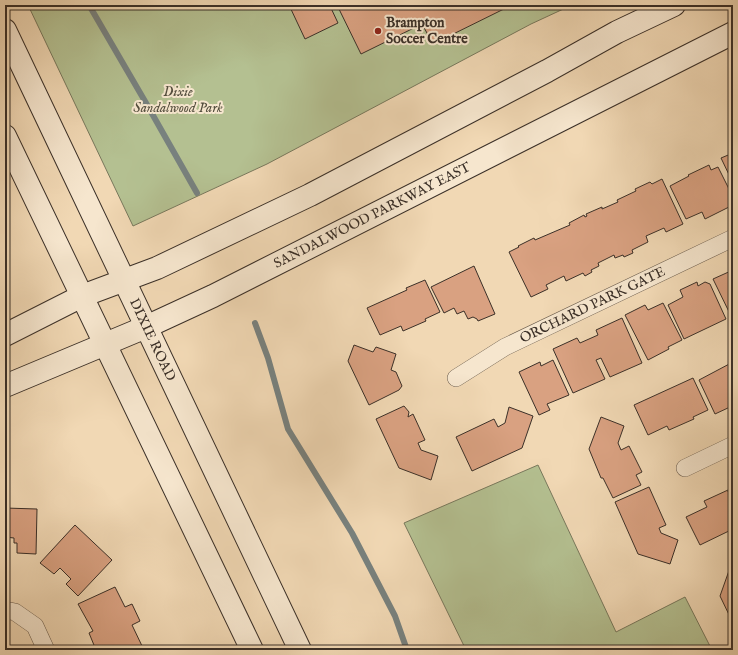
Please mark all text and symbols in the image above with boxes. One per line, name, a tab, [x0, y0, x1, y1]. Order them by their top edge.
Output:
place label: Brampton Soccer Centre	[386, 14, 468, 48]
marker: Brampton Soccer Centre	[373, 26, 383, 36]
park label: Dixie Sandalwood Park	[133, 83, 223, 117]
street label: SANDALWOOD PARKWAY EAST	[271, 158, 474, 273]
street label: ORCHARD PARK GATE	[517, 263, 669, 348]
street label: DIXIE ROAD	[125, 295, 180, 384]

